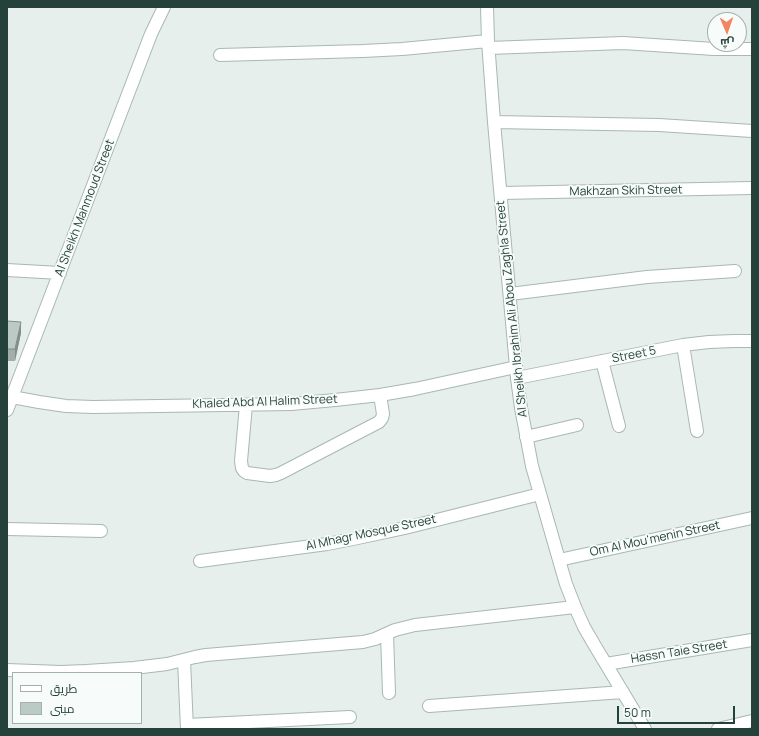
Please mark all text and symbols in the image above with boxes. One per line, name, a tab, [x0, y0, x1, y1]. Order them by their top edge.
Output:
north arrow	[707, 12, 747, 52]
text: ش	[720, 36, 735, 51]
street label: Al Sheikh Mahmoud Street	[52, 137, 118, 279]
street label: Makhzan Skih Street	[569, 183, 683, 199]
street label: Al Sheikh Ibrahim Ali Abou Zaghla Street	[493, 200, 531, 418]
street label: Street 5	[611, 344, 657, 366]
street label: Khaled Abd Al Halim Street	[192, 392, 338, 412]
street label: Al Mhagr Mosque Street	[305, 512, 437, 554]
street label: Om Al Mou'menin Street	[589, 518, 721, 560]
street label: Hassn Taie Street	[630, 637, 728, 667]
legend	[12, 672, 142, 724]
text: طريق	[50, 680, 77, 697]
scale bar	[619, 698, 737, 724]
text: مبنى	[50, 700, 75, 717]
text: 50 m	[624, 704, 651, 721]

